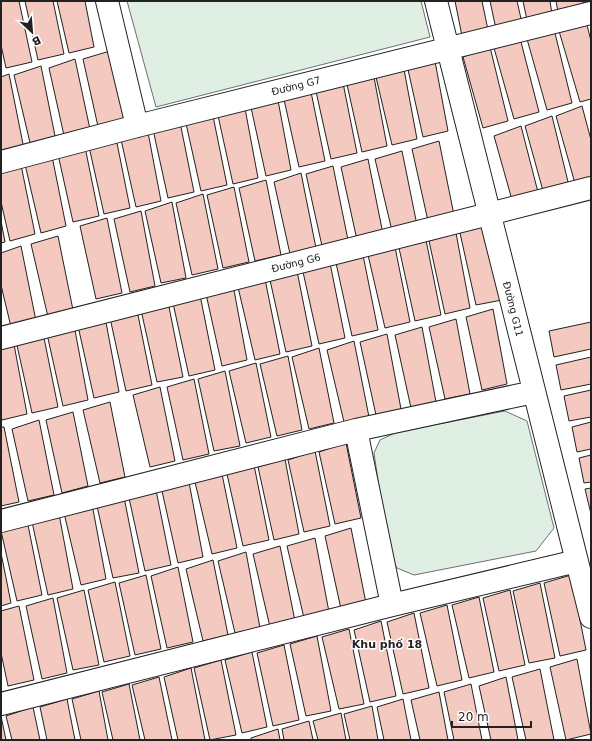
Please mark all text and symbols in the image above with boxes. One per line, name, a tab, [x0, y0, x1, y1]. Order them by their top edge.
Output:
north arrow	[12, 12, 52, 52]
text: B	[30, 33, 43, 48]
street label: Đường G7	[270, 75, 322, 97]
street label: Đường G6	[270, 252, 322, 274]
street label: Đường G11	[501, 280, 525, 338]
district label: Khu phố 18	[352, 638, 422, 651]
scale bar	[452, 703, 531, 729]
text: 20 m	[458, 710, 489, 724]

